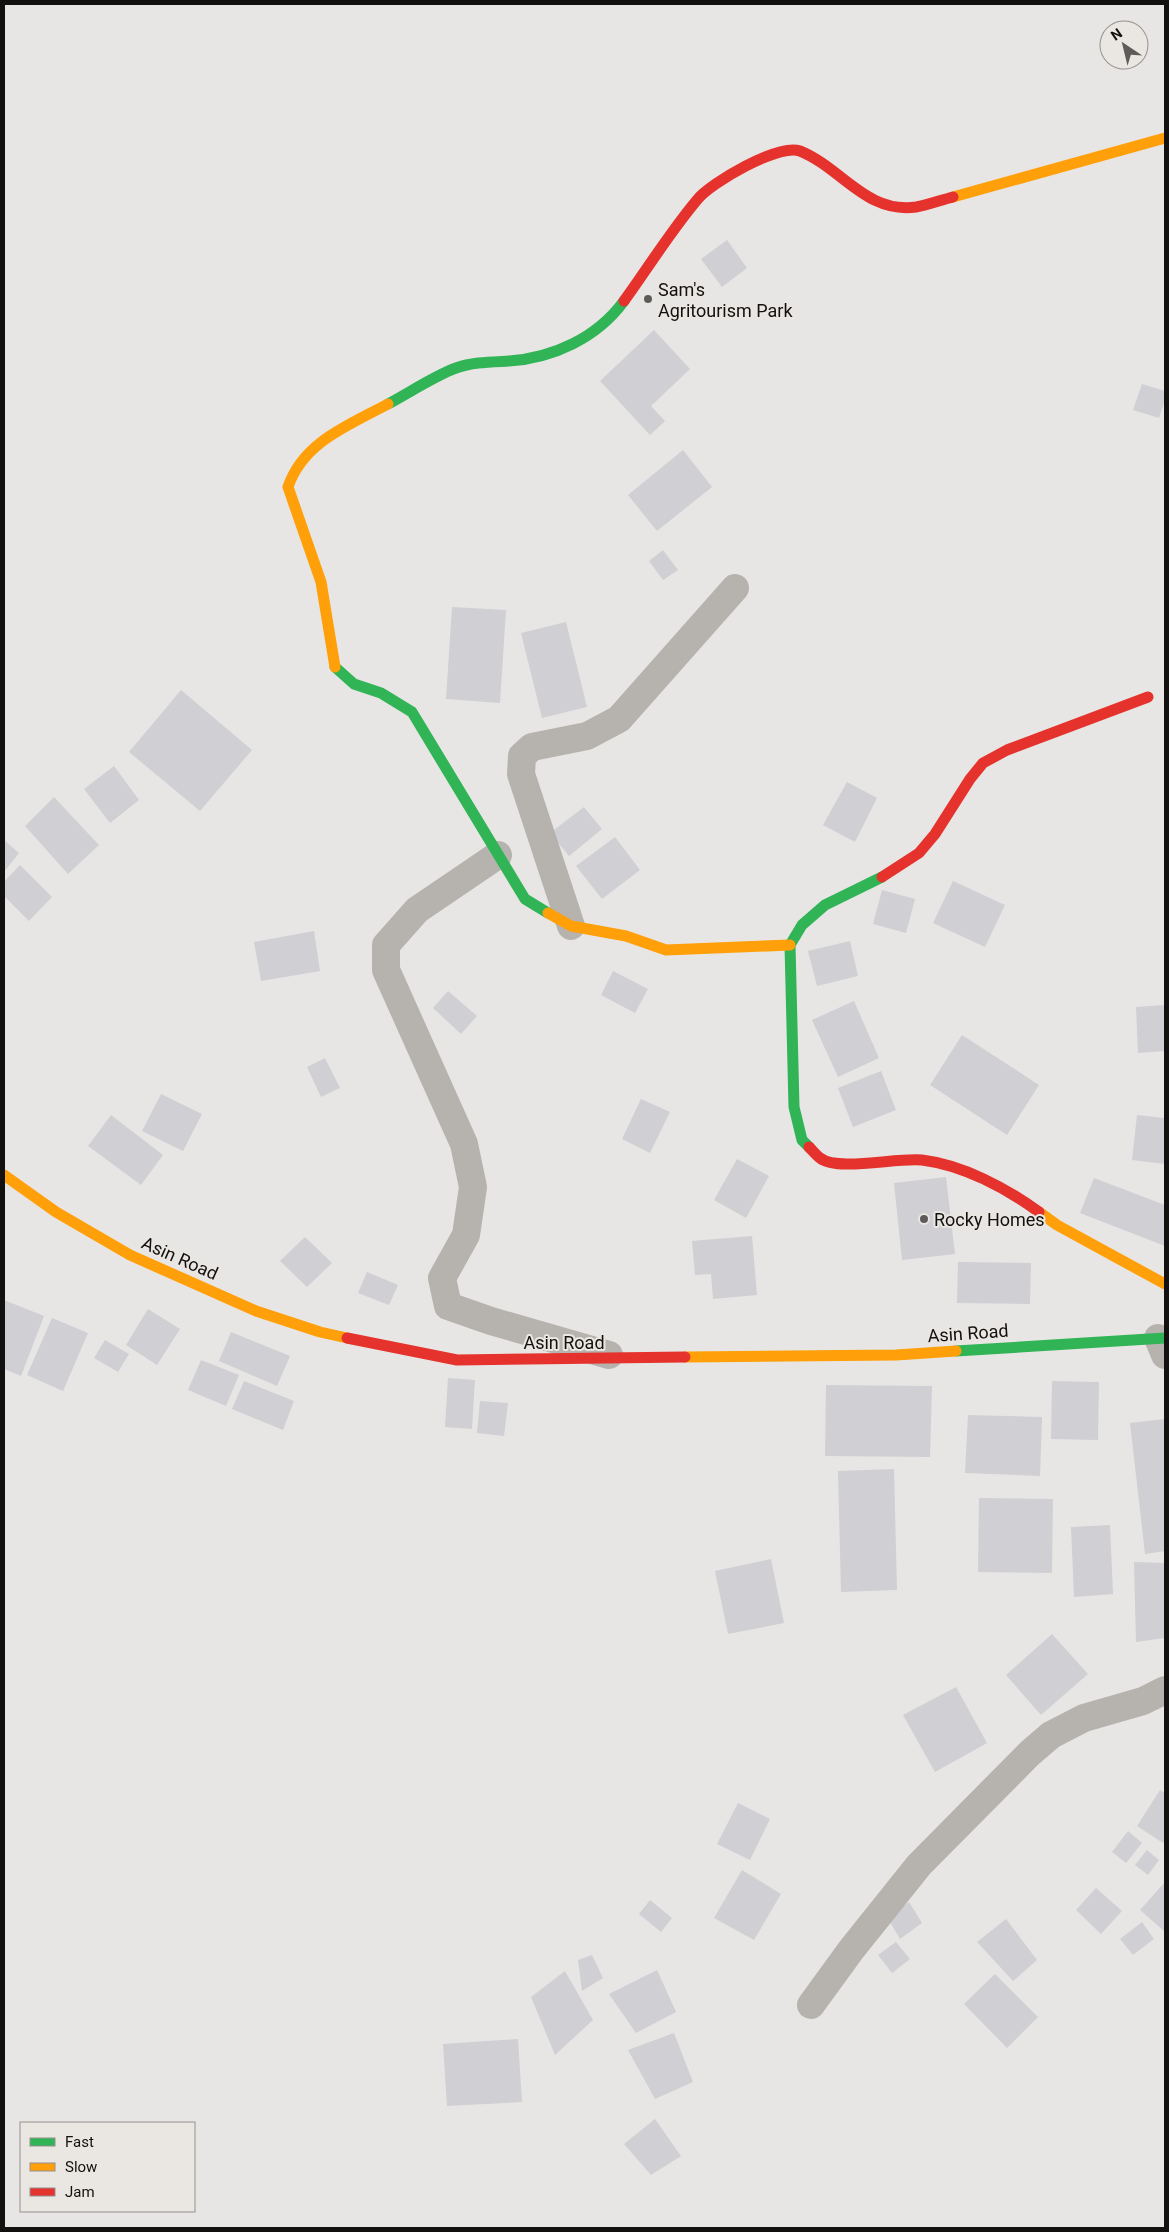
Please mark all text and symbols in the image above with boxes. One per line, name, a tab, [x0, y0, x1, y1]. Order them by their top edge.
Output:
north arrow	[1099, 20, 1149, 70]
text: N	[1108, 25, 1125, 44]
place label: Sam's Agritourism Park	[658, 279, 793, 321]
marker: Sam's Agritourism Park	[642, 293, 654, 305]
place label: Rocky Homes	[934, 1209, 1045, 1230]
marker: Rocky Homes	[918, 1213, 930, 1225]
street label: Asin Road	[139, 1232, 221, 1284]
street label: Asin Road	[927, 1320, 1009, 1346]
street label: Asin Road	[523, 1332, 605, 1353]
legend	[20, 2122, 195, 2212]
text: Fast	[65, 2133, 94, 2151]
text: Slow	[65, 2158, 97, 2176]
text: Jam	[65, 2183, 95, 2201]

